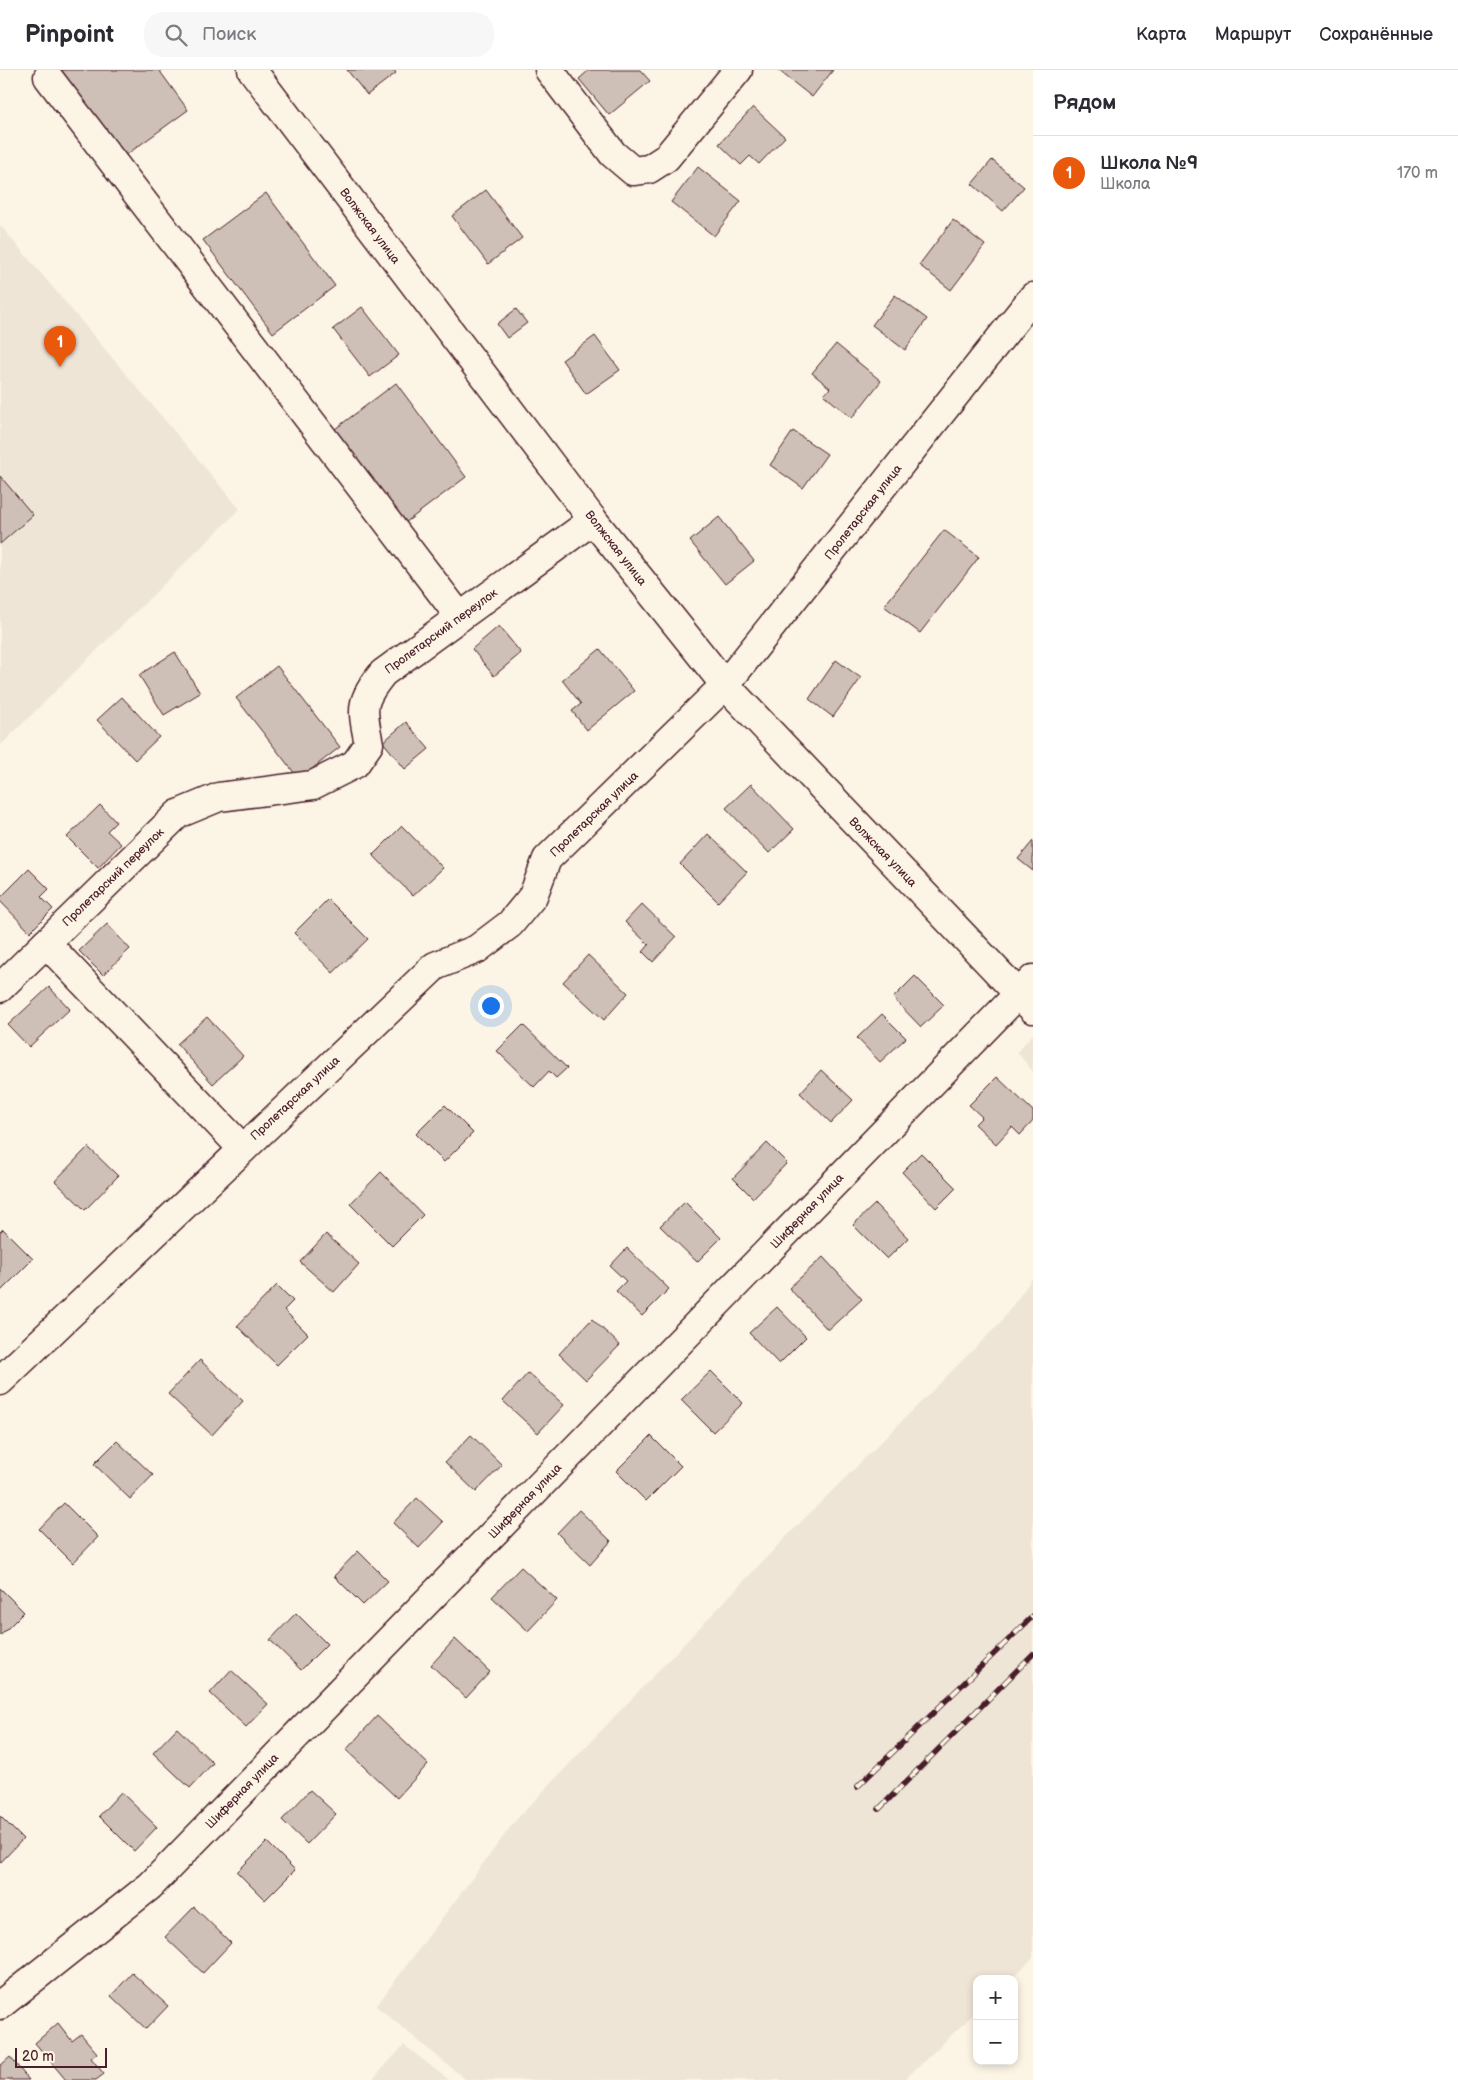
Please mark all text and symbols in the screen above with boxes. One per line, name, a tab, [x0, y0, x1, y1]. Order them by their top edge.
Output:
search box	[144, 12, 494, 57]
text: Pinpoint	[25, 20, 114, 49]
icon: search	[162, 21, 190, 49]
text: Поиск	[202, 23, 256, 46]
text: Карта	[1136, 24, 1187, 45]
text: Маршрут	[1215, 24, 1291, 45]
text: Сохранённые	[1319, 24, 1433, 45]
text: Рядом	[1053, 90, 1116, 115]
text: Школа №9	[1100, 152, 1198, 175]
text: 1	[1066, 164, 1072, 183]
text: 170 m	[1397, 164, 1438, 183]
text: Школа	[1100, 175, 1150, 194]
street label: Волжская улица	[336, 185, 403, 267]
pin: 1	[44, 326, 76, 367]
street label: Пролетарская улица	[822, 462, 905, 563]
street label: Волжская улица	[582, 508, 650, 589]
street label: Пролетарский переулок	[382, 585, 501, 677]
street label: Пролетарская улица	[547, 768, 642, 860]
street label: Волжская улица	[846, 814, 920, 890]
street label: Пролетарский переулок	[59, 824, 168, 930]
your location	[478, 993, 504, 1019]
street label: Пролетарская улица	[247, 1053, 343, 1144]
street label: Шиферная улица	[768, 1171, 847, 1252]
street label: Шиферная улица	[486, 1461, 565, 1542]
street label: Шиферная улица	[203, 1751, 282, 1832]
map controls	[973, 1975, 1018, 2065]
button: +	[973, 1975, 1018, 2020]
button: −	[973, 2020, 1018, 2065]
scale bar	[15, 2045, 108, 2068]
text: 20 m	[22, 2048, 54, 2065]

